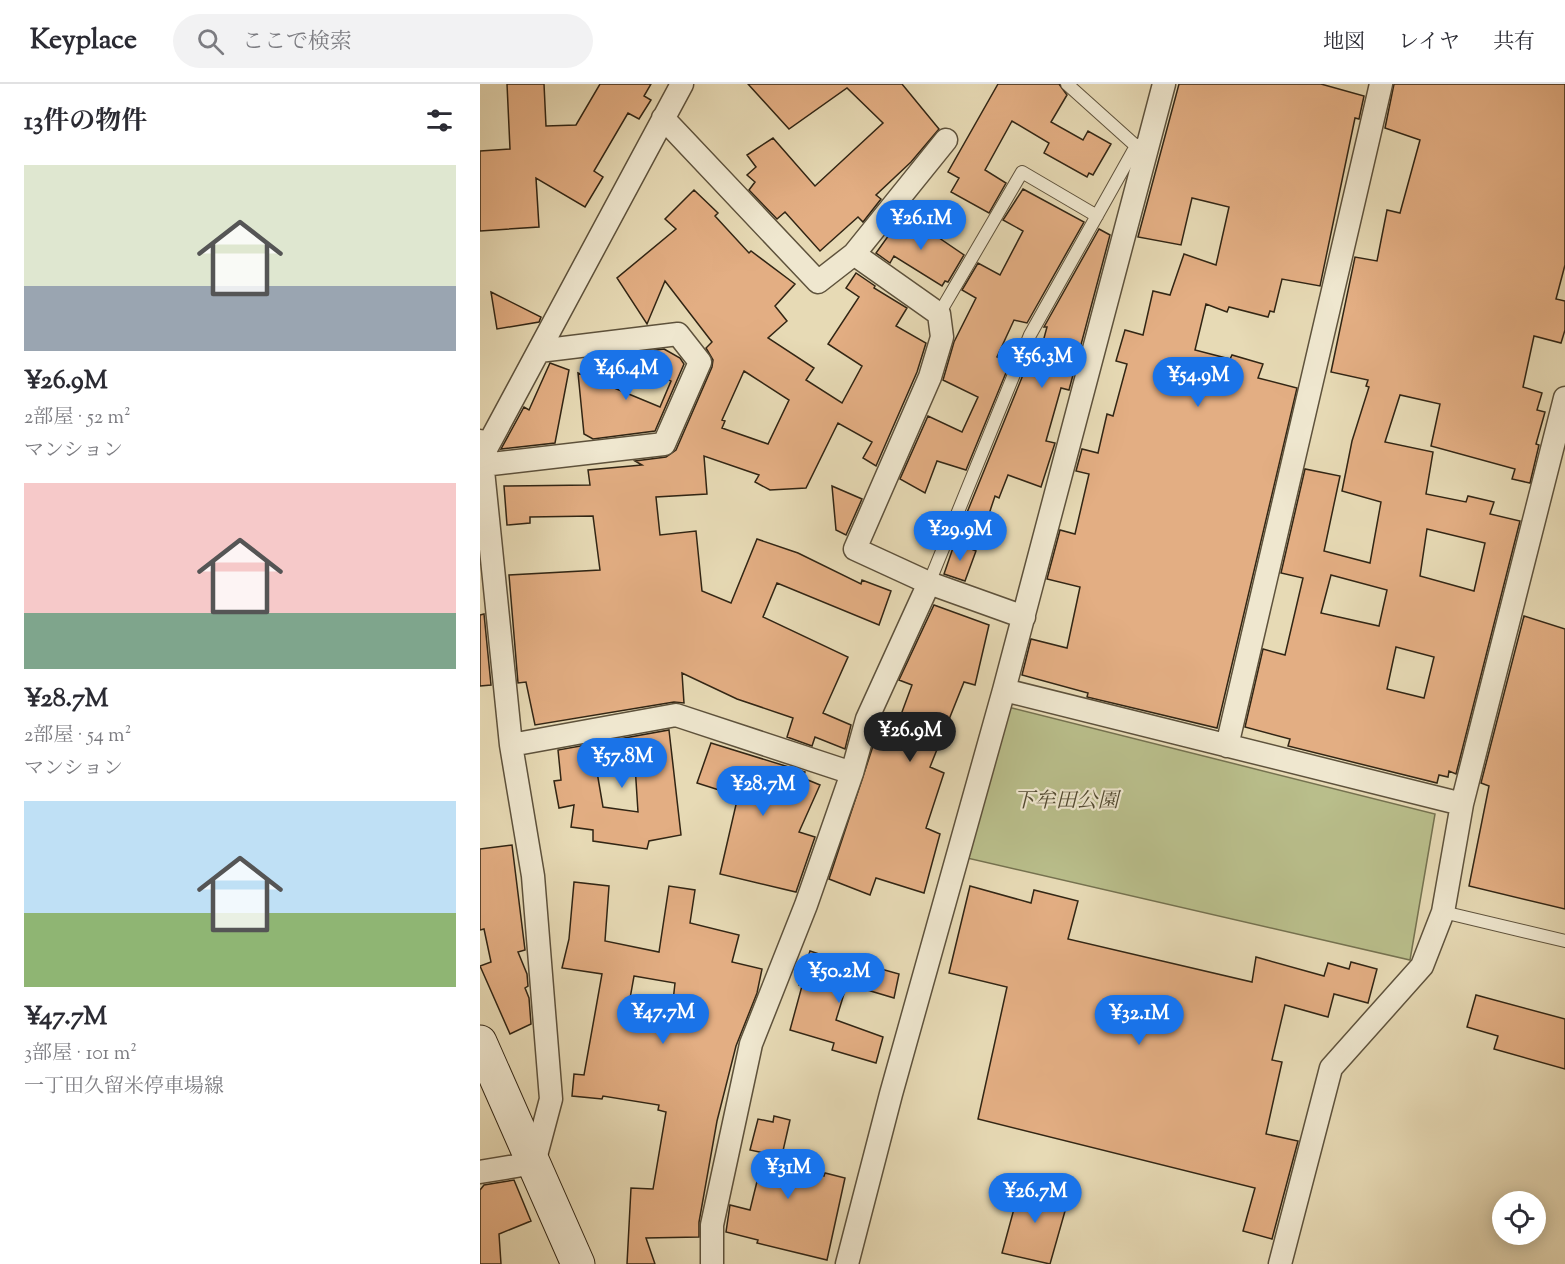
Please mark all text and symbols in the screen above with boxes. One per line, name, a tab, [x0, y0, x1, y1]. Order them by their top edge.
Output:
search box	[173, 14, 593, 68]
text: Keyplace	[30, 21, 137, 61]
icon: search	[194, 25, 227, 58]
text: ここで検索	[242, 27, 352, 59]
text: 地図	[1323, 28, 1365, 58]
text: レイヤ	[1398, 28, 1460, 58]
text: 共有	[1493, 28, 1535, 58]
text: 13件の物件	[24, 104, 147, 141]
icon: filters	[423, 104, 456, 137]
pin: ¥26.1M	[872, 200, 970, 251]
icon: home	[186, 204, 294, 312]
text: ¥26.1M	[890, 205, 952, 234]
pin: ¥56.3M	[993, 338, 1091, 389]
text: ¥56.3M	[1012, 343, 1072, 372]
pin: ¥46.4M	[577, 350, 675, 401]
text: ¥46.4M	[594, 355, 658, 384]
pin: ¥54.9M	[1149, 357, 1247, 408]
text: ¥54.9M	[1167, 362, 1229, 391]
text: ¥26.9M	[24, 363, 108, 400]
text: 2部屋 · 52 m²	[24, 404, 131, 433]
text: マンション	[24, 437, 123, 466]
pin: ¥29.9M	[911, 511, 1009, 562]
text: ¥29.9M	[928, 516, 992, 545]
icon: home	[186, 522, 294, 630]
text: ¥28.7M	[24, 681, 108, 718]
pin: ¥26.9M	[861, 712, 959, 763]
text: ¥26.9M	[878, 717, 942, 746]
text: 2部屋 · 54 m²	[24, 722, 131, 751]
pin: ¥57.8M	[573, 738, 671, 789]
text: ¥57.8M	[591, 743, 653, 772]
text: マンション	[24, 755, 123, 784]
pin: ¥28.7M	[714, 766, 812, 817]
text: ¥28.7M	[731, 771, 795, 800]
park label: 下牟田公園	[1014, 787, 1121, 817]
icon: home	[186, 840, 294, 948]
pin: ¥50.2M	[790, 953, 888, 1004]
text: ¥50.2M	[808, 958, 870, 987]
pin: ¥47.7M	[614, 994, 712, 1045]
pin: ¥32.1M	[1090, 995, 1188, 1046]
text: ¥47.7M	[24, 999, 107, 1036]
text: ¥47.7M	[631, 999, 695, 1028]
text: ¥32.1M	[1109, 1000, 1169, 1029]
text: 3部屋 · 101 m²	[24, 1040, 137, 1069]
text: 一丁田久留米停車場線	[24, 1073, 224, 1102]
pin: ¥31M	[752, 1149, 824, 1200]
text: ¥31M	[765, 1154, 811, 1183]
pin: ¥26.7M	[986, 1173, 1084, 1224]
text: ¥26.7M	[1003, 1178, 1067, 1207]
map controls	[1492, 1191, 1546, 1245]
button: locate	[1492, 1191, 1546, 1245]

